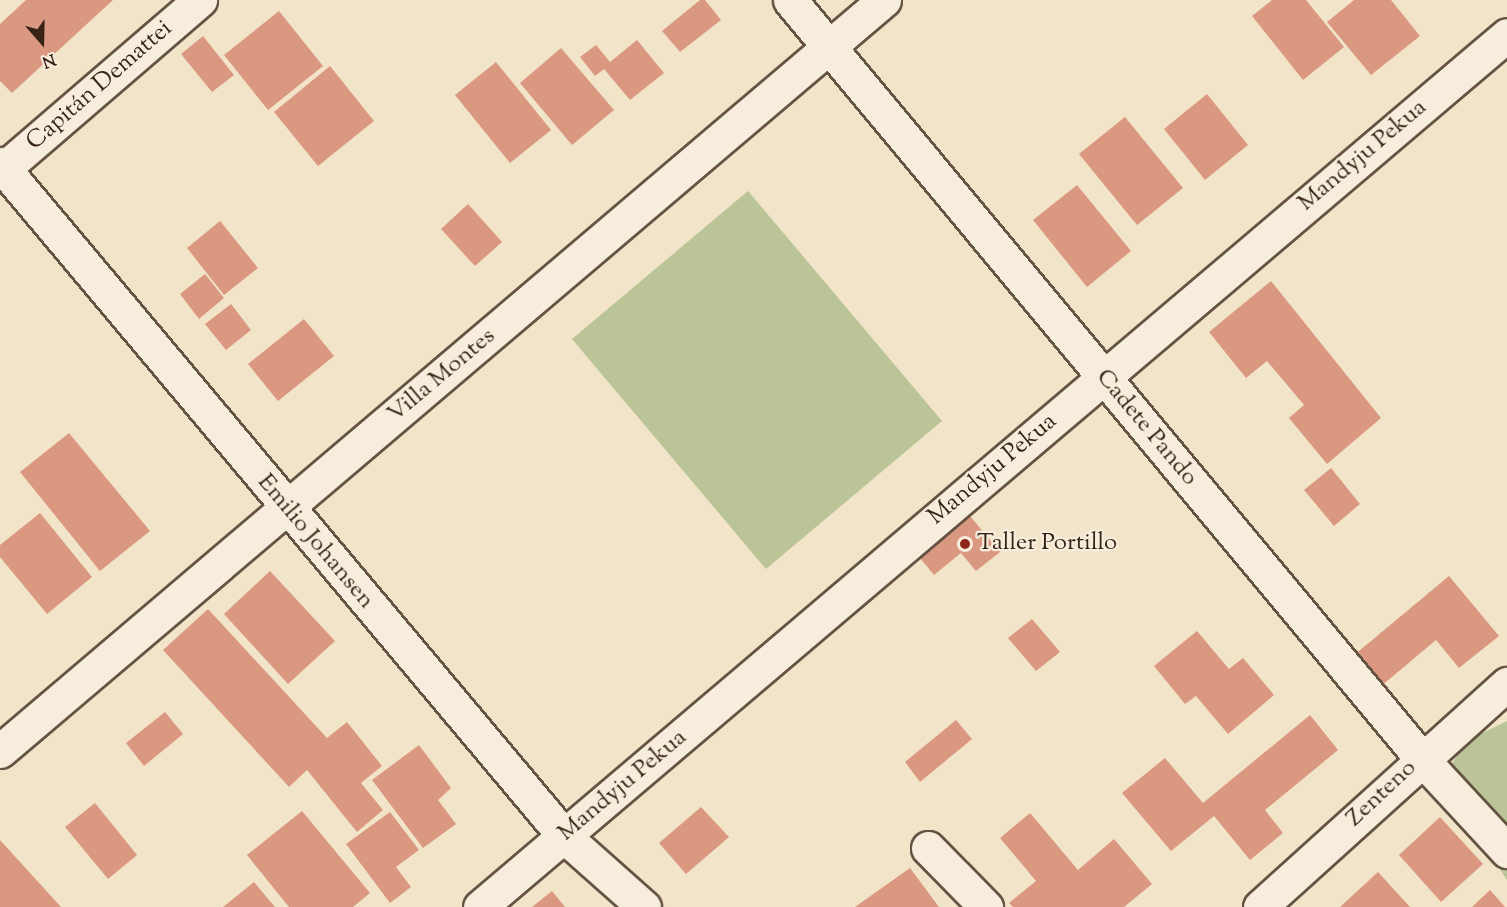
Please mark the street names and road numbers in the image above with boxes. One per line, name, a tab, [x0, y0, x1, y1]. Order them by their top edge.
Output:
street label: Capitán Demattei	[21, 15, 179, 157]
street label: Mandyju Pekua	[1293, 94, 1433, 218]
street label: Villa Montes	[382, 323, 502, 429]
street label: Cadete Pando	[1089, 364, 1203, 492]
street label: Mandyju Pekua	[923, 408, 1063, 532]
street label: Emilio Johansen	[250, 469, 380, 615]
street label: Mandyju Pekua	[553, 724, 693, 848]
street label: Zenteno	[1341, 754, 1423, 834]

